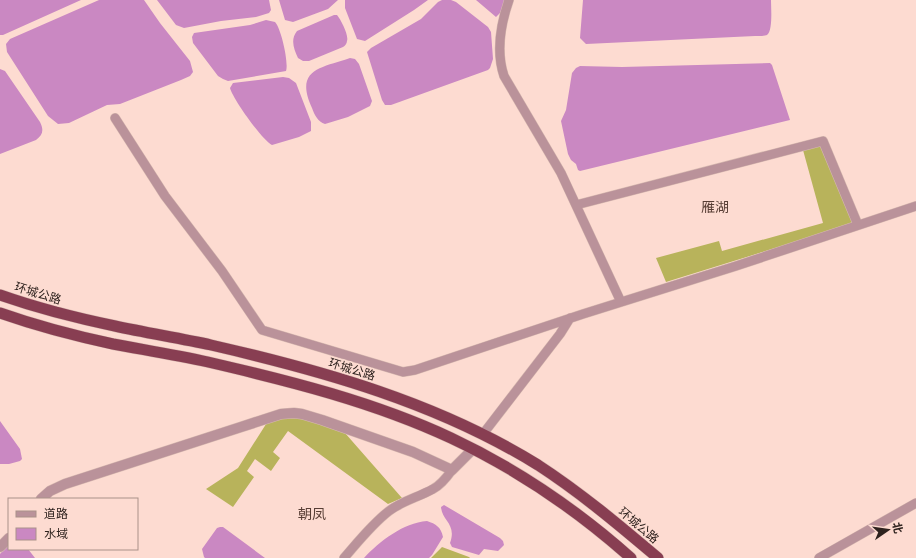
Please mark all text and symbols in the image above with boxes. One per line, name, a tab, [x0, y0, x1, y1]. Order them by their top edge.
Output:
district label: 雁湖	[701, 198, 729, 215]
street label: 环城公路	[13, 279, 63, 307]
street label: 环城公路	[327, 355, 377, 383]
legend	[8, 498, 138, 550]
street label: 环城公路	[616, 504, 662, 546]
district label: 朝凤	[298, 505, 326, 522]
text: 道路	[44, 506, 68, 521]
north arrow	[868, 510, 908, 550]
text: 北	[891, 521, 906, 534]
text: 水域	[44, 526, 68, 541]

